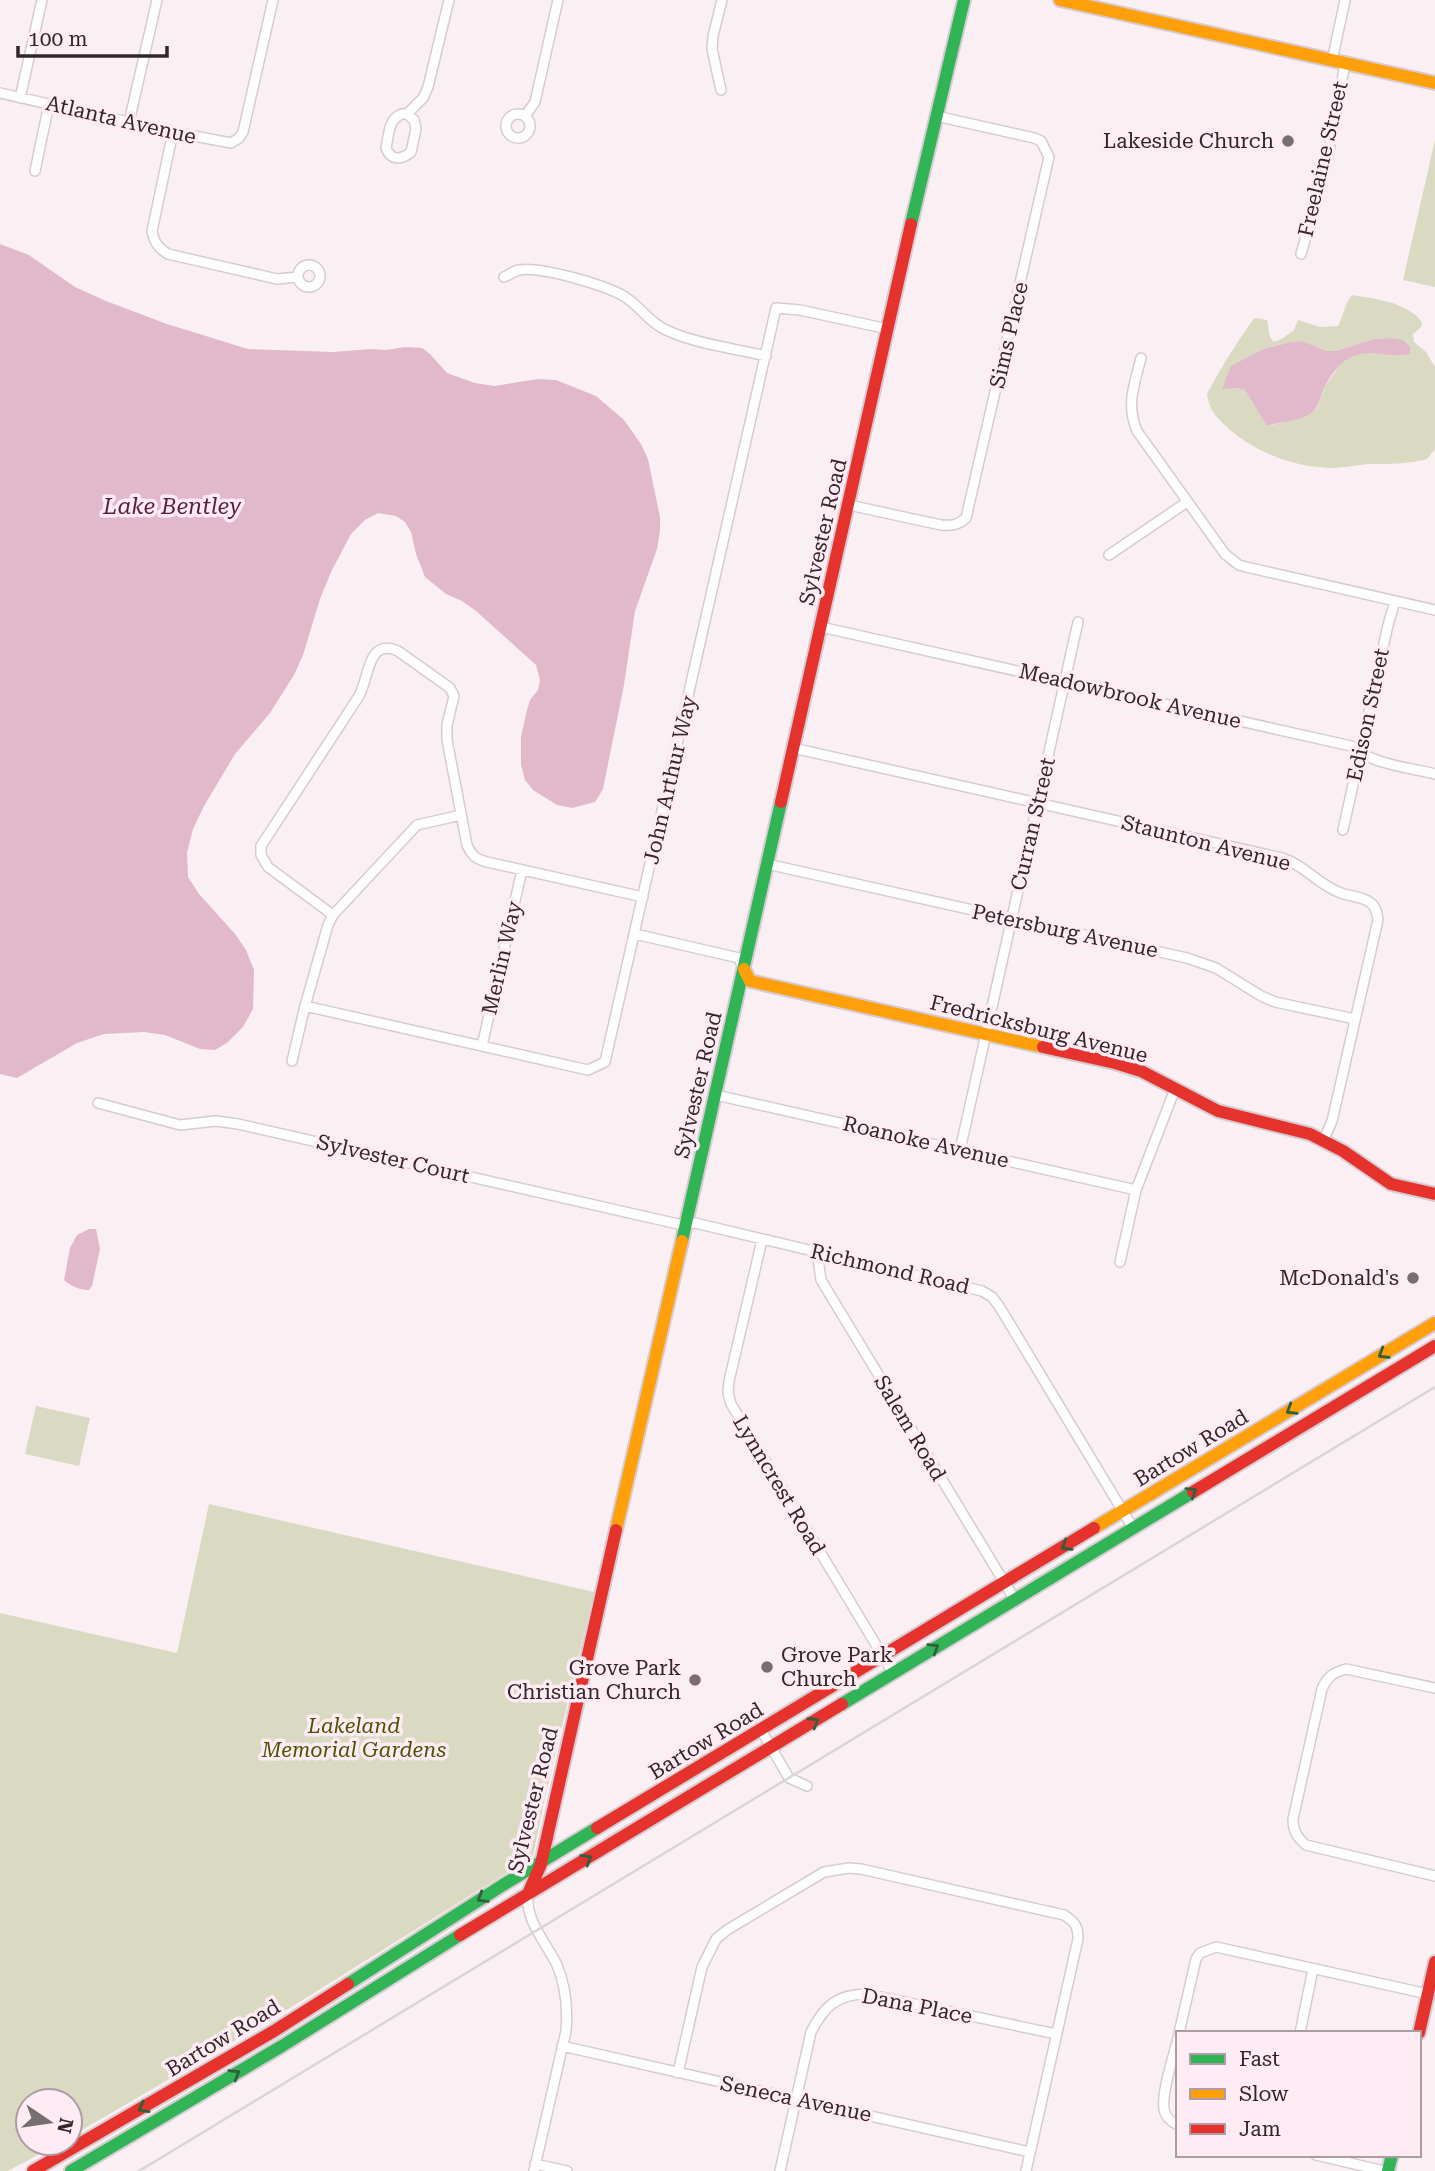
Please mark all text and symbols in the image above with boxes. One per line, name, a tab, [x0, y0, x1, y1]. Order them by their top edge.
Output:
scale bar	[18, 14, 166, 58]
text: 100 m	[28, 27, 88, 51]
street label: Freelaine Street	[1293, 79, 1353, 239]
street label: Atlanta Avenue	[44, 91, 198, 149]
place label: Lakeside Church	[1103, 129, 1274, 153]
marker: Lakeside Church	[1280, 133, 1296, 149]
street label: Sims Place	[985, 279, 1033, 391]
street label: Sylvester Road	[794, 456, 852, 608]
water label: Lake Bentley	[102, 493, 242, 520]
street label: Edison Street	[1342, 646, 1394, 784]
street label: Meadowbrook Avenue	[1017, 659, 1243, 733]
street label: John Arthur Way	[639, 693, 701, 867]
street label: Curran Street	[1006, 755, 1060, 893]
street label: Staunton Avenue	[1119, 810, 1293, 876]
street label: Merlin Way	[477, 898, 527, 1017]
street label: Petersburg Avenue	[970, 900, 1160, 962]
street label: Fredricksburg Avenue	[928, 990, 1150, 1068]
street label: Sylvester Road	[669, 1009, 727, 1161]
street label: Roanoke Avenue	[841, 1111, 1011, 1173]
street label: Sylvester Court	[314, 1130, 472, 1188]
street label: Richmond Road	[808, 1239, 972, 1299]
place label: McDonald's	[1279, 1266, 1399, 1290]
marker: McDonald's	[1405, 1270, 1421, 1286]
one-way arrow	[1378, 1346, 1391, 1359]
street label: Salem Road	[869, 1371, 951, 1485]
one-way arrow	[1286, 1402, 1299, 1415]
street label: Bartow Road	[1130, 1404, 1253, 1491]
street label: Lynncrest Road	[728, 1411, 830, 1560]
one-way arrow	[1184, 1488, 1197, 1501]
one-way arrow	[1060, 1538, 1073, 1551]
place label: Grove Park Church	[781, 1643, 893, 1691]
one-way arrow	[926, 1644, 939, 1657]
place label: Grove Park Christian Church	[507, 1656, 681, 1704]
marker: Grove Park Church	[759, 1659, 775, 1675]
marker: Grove Park Christian Church	[687, 1672, 703, 1688]
street label: Bartow Road	[645, 1697, 768, 1784]
park label: Lakeland Memorial Gardens	[261, 1714, 447, 1762]
one-way arrow	[806, 1717, 819, 1730]
street label: Sylvester Road	[503, 1724, 563, 1876]
one-way arrow	[579, 1854, 592, 1867]
one-way arrow	[477, 1890, 490, 1903]
street label: Dana Place	[860, 1984, 974, 2028]
street label: Bartow Road	[162, 1994, 285, 2081]
legend	[1176, 2031, 1421, 2157]
text: Fast	[1239, 2047, 1280, 2071]
one-way arrow	[227, 2070, 240, 2083]
street label: Seneca Avenue	[718, 2071, 874, 2127]
text: Slow	[1239, 2082, 1289, 2106]
north arrow	[14, 2087, 84, 2157]
one-way arrow	[137, 2100, 150, 2113]
text: N	[52, 2116, 78, 2136]
text: Jam	[1239, 2117, 1281, 2141]

